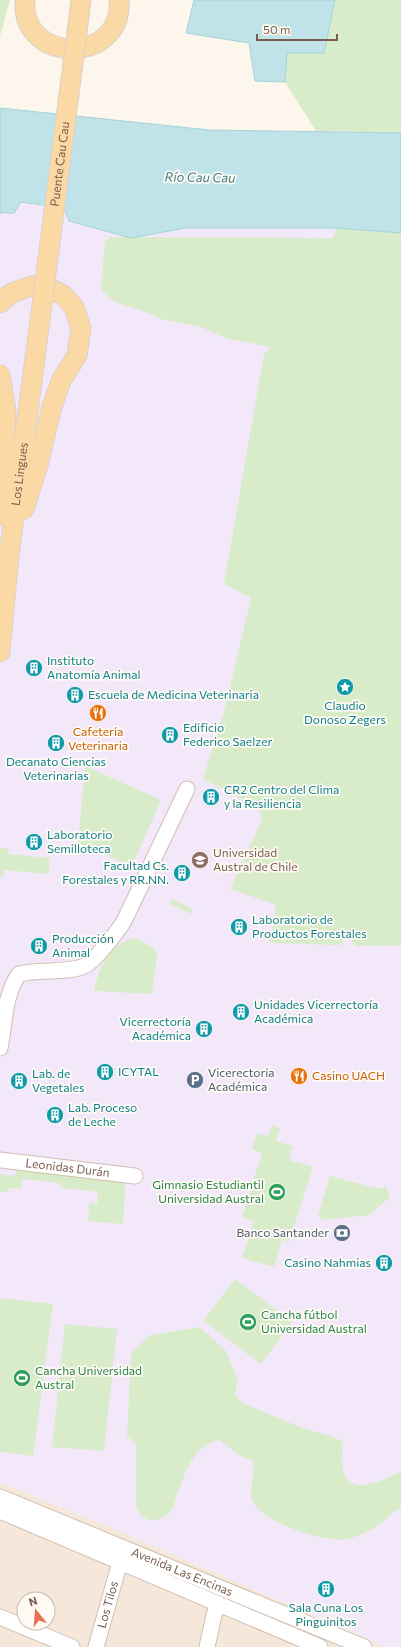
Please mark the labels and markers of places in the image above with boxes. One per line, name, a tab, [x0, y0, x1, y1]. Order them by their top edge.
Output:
place label: Instituto Anatomía Animal	[47, 653, 141, 681]
building icon: Instituto Anatomía Animal	[24, 658, 44, 678]
place icon: Claudio Donoso Zegers	[335, 677, 355, 697]
building icon: Escuela de Medicina Veterinaria	[65, 685, 85, 705]
place label: Escuela de Medicina Veterinaria	[88, 687, 259, 701]
place label: Claudio Donoso Zegers	[304, 698, 386, 726]
restaurant icon: Cafetería Veterinaria	[88, 703, 108, 723]
place label: Edificio Federico Saelzer	[183, 720, 272, 748]
place label: Cafetería Veterinaria	[68, 724, 128, 752]
building icon: Edificio Federico Saelzer	[160, 725, 180, 745]
building icon: Decanato Ciencias Veterinarias	[46, 733, 66, 753]
place label: Decanato Ciencias Veterinarias	[6, 754, 106, 782]
place label: CR2 Centro del Clima y la Resiliencia	[224, 782, 339, 810]
building icon: CR2 Centro del Clima y la Resiliencia	[201, 787, 221, 807]
place label: Laboratorio Semilloteca	[47, 827, 112, 855]
building icon: Laboratorio Semilloteca	[24, 832, 44, 852]
place label: Universidad Austral de Chile	[213, 845, 298, 873]
school or university icon: Universidad Austral de Chile	[190, 850, 210, 870]
place label: Facultad Cs. Forestales y RR.NN.	[62, 858, 169, 886]
building icon: Facultad Cs. Forestales y RR.NN.	[172, 863, 192, 883]
place label: Laboratorio de Productos Forestales	[252, 912, 367, 940]
building icon: Laboratorio de Productos Forestales	[229, 917, 249, 937]
place label: Producción Animal	[52, 931, 114, 959]
building icon: Producción Animal	[29, 936, 49, 956]
place label: Unidades Vicerrectoría Académica	[254, 997, 378, 1025]
building icon: Unidades Vicerrectoría Académica	[231, 1002, 251, 1022]
place label: Vicerrectoría Académica	[120, 1014, 191, 1042]
building icon: Vicerrectoría Académica	[194, 1019, 214, 1039]
building icon: ICYTAL	[95, 1062, 115, 1082]
place label: ICYTAL	[118, 1064, 159, 1078]
place label: Vicerectoría Académica	[208, 1065, 275, 1093]
place label: Lab. de Vegetales	[32, 1066, 84, 1094]
restaurant icon: Casino UACH	[289, 1066, 309, 1086]
place label: Casino UACH	[312, 1068, 385, 1082]
parking icon: Vicerectoría Académica	[185, 1070, 205, 1090]
building icon: Lab. de Vegetales	[9, 1071, 29, 1091]
place label: Lab. Proceso de Leche	[68, 1100, 137, 1128]
building icon: Lab. Proceso de Leche	[45, 1105, 65, 1125]
place label: Gimnasio Estudiantil Universidad Austral	[152, 1177, 264, 1205]
sports icon: Gimnasio Estudiantil Universidad Austral	[267, 1182, 287, 1202]
bank icon: Banco Santander	[332, 1223, 352, 1243]
place label: Banco Santander	[236, 1225, 329, 1239]
building icon: Casino Nahmias	[374, 1253, 394, 1273]
place label: Casino Nahmias	[284, 1255, 371, 1269]
place label: Cancha fútbol Universidad Austral	[261, 1307, 367, 1335]
sports icon: Cancha fútbol Universidad Austral	[238, 1312, 258, 1332]
place label: Cancha Universidad Austral	[35, 1363, 142, 1391]
sports icon: Cancha Universidad Austral	[12, 1368, 32, 1388]
building icon: Sala Cuna Los Pinguinitos	[316, 1579, 336, 1599]
place label: Sala Cuna Los Pinguinitos	[289, 1600, 363, 1628]

